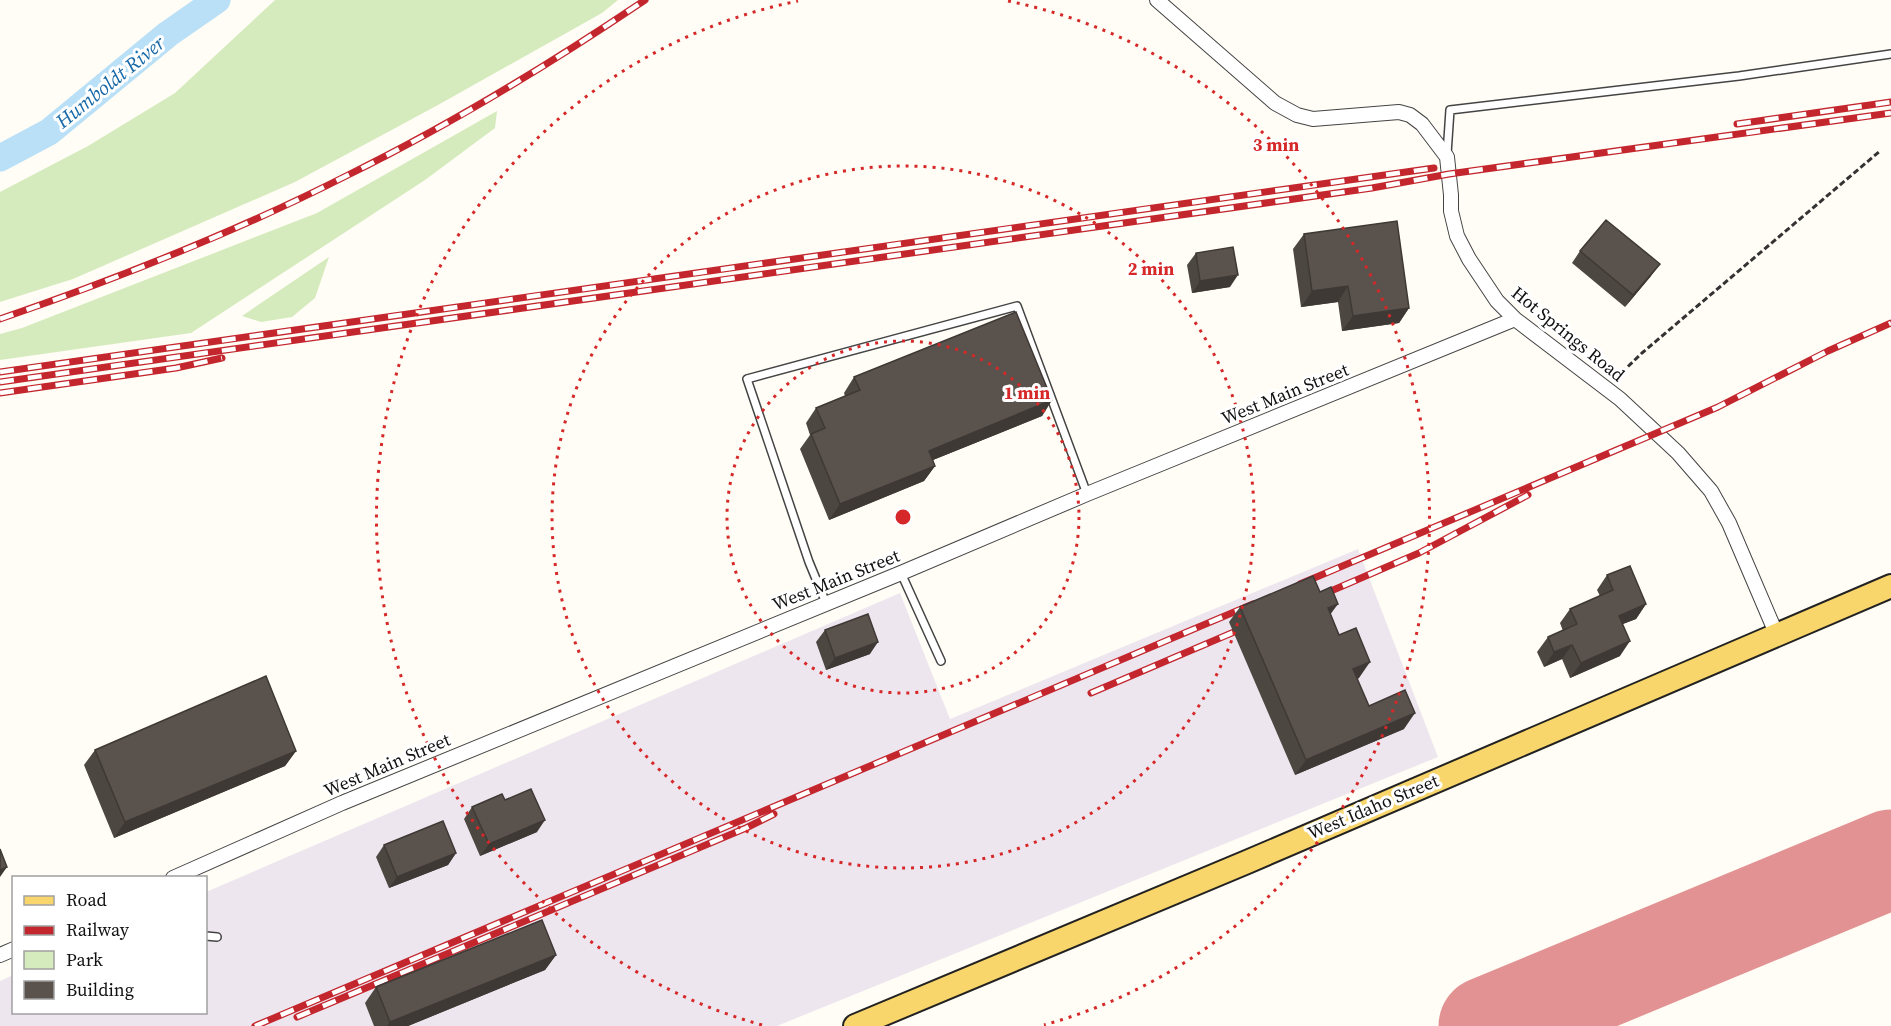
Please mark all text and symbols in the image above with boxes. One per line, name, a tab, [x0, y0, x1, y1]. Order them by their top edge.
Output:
water label: Humboldt River	[49, 29, 171, 135]
text: 3 min	[1253, 132, 1299, 157]
text: 2 min	[1128, 256, 1174, 281]
street label: Hot Springs Road	[1506, 280, 1630, 387]
street label: West Main Street	[1217, 357, 1352, 430]
text: 1 min	[1004, 380, 1050, 405]
centre of rings	[893, 507, 913, 527]
street label: West Main Street	[768, 543, 903, 616]
street label: West Main Street	[320, 727, 454, 802]
street label: West Idaho Street	[1303, 768, 1442, 845]
legend	[12, 876, 207, 1014]
text: Road	[66, 887, 107, 912]
text: Railway	[66, 917, 130, 942]
text: Park	[66, 947, 103, 972]
text: Building	[66, 977, 134, 1002]

